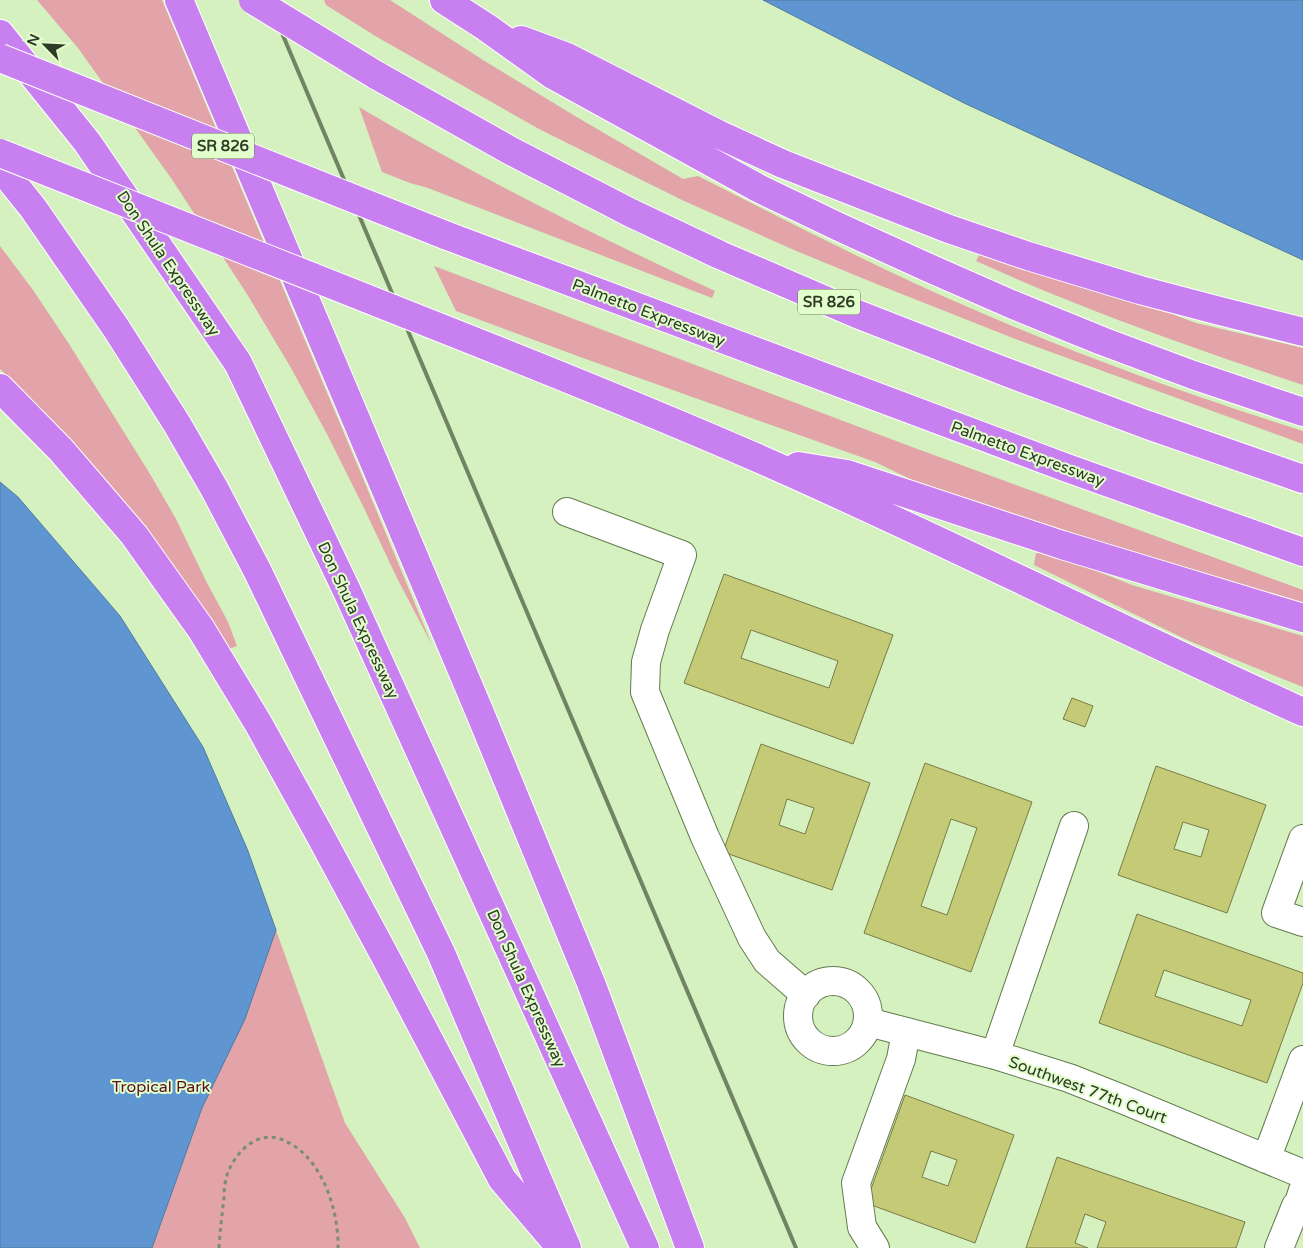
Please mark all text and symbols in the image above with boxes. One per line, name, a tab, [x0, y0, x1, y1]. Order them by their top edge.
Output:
north arrow	[20, 20, 70, 70]
text: N	[24, 31, 44, 49]
road number: SR 826	[192, 134, 254, 158]
street label: Don Shula Expressway	[112, 187, 224, 340]
street label: Palmetto Expressway	[569, 275, 728, 351]
road number: SR 826	[798, 290, 860, 314]
street label: Palmetto Expressway	[948, 417, 1108, 491]
street label: Don Shula Expressway	[313, 539, 403, 702]
street label: Don Shula Expressway	[482, 906, 570, 1071]
street label: Southwest 77th Court	[1006, 1052, 1170, 1128]
park label: Tropical Park	[112, 1077, 210, 1097]

